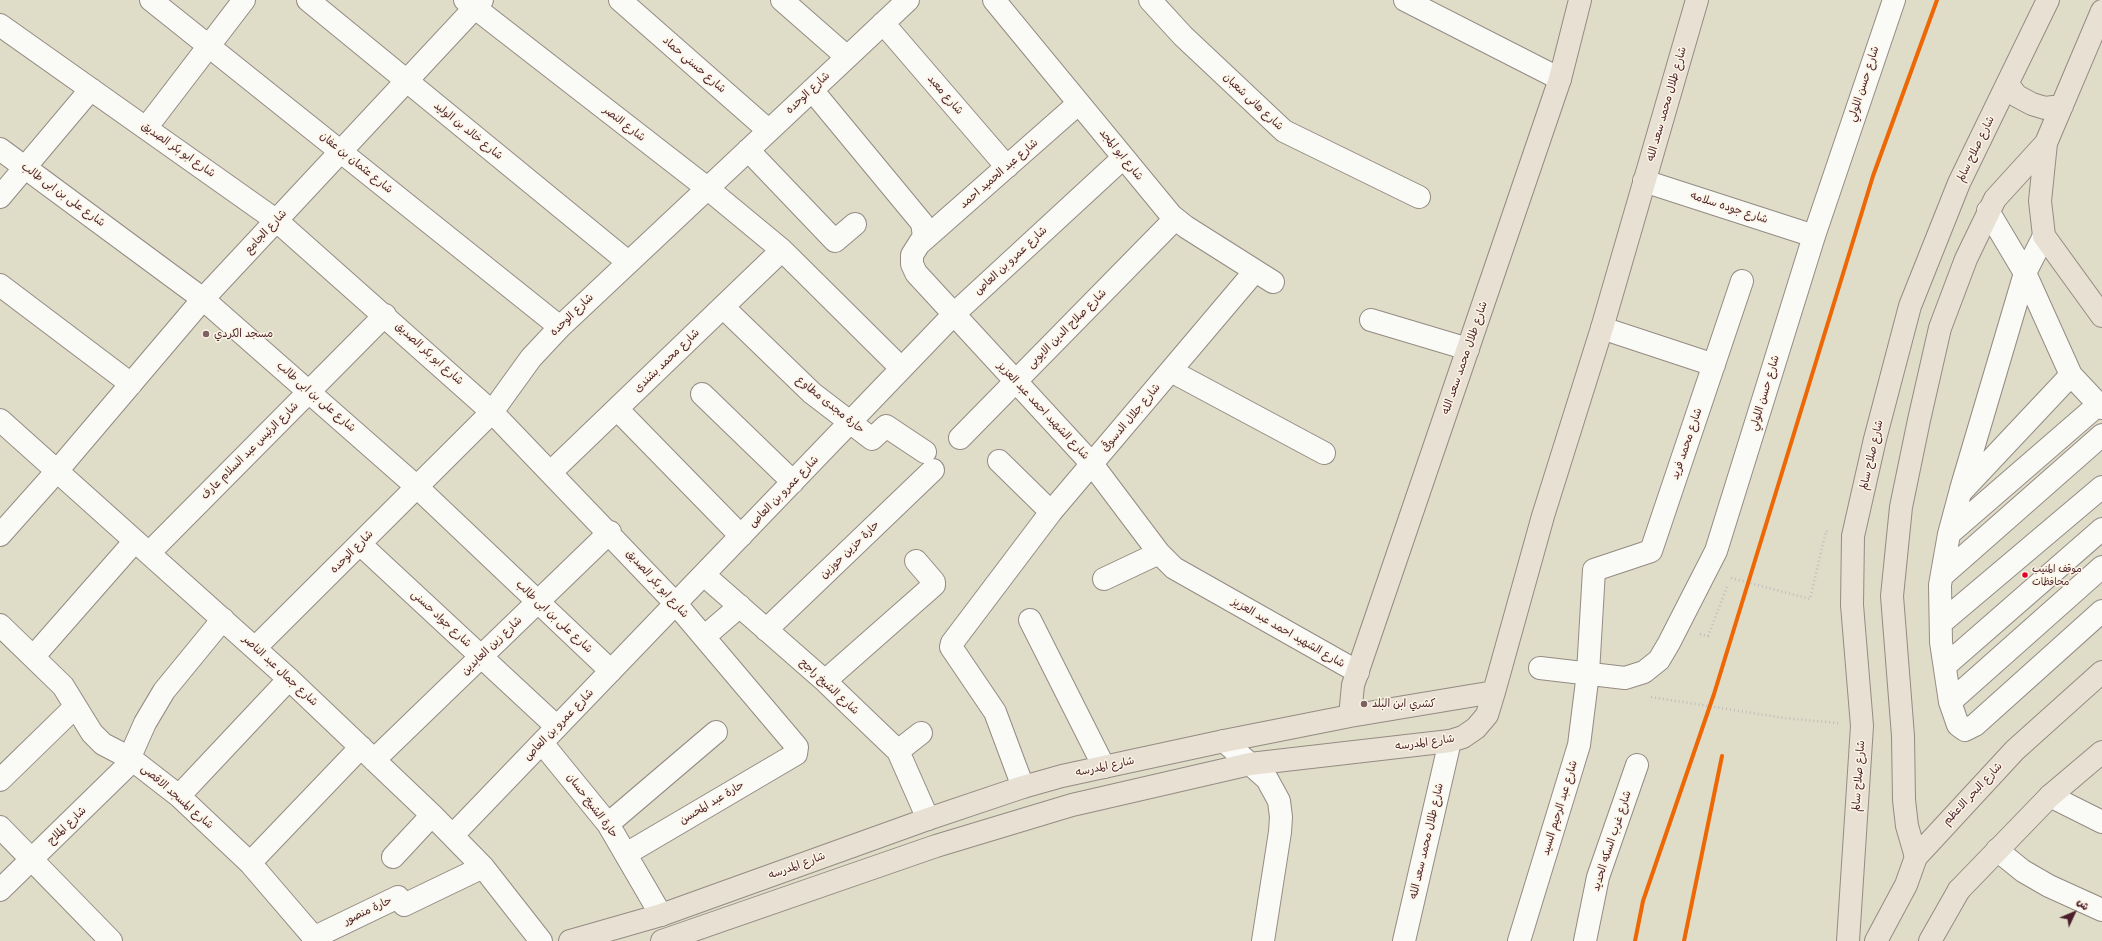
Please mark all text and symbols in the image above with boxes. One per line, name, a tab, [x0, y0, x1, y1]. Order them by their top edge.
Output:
street label: شارع حسنى حماد	[660, 34, 728, 96]
street label: شارع طلال محمد سعد الله	[1644, 45, 1690, 163]
street label: شارع حسن اللولي	[1846, 45, 1882, 123]
street label: شارع الوحده	[783, 69, 833, 117]
street label: شارع هانى شعبان	[1220, 71, 1286, 133]
street label: شارع معبد	[924, 73, 966, 117]
street label: شارع خالد بن الوليد	[431, 99, 505, 163]
street label: شارع النصر	[600, 104, 648, 144]
street label: شارع صلاح سالم	[1954, 114, 1998, 184]
street label: شارع ابو بكر الصديق	[138, 120, 218, 180]
street label: شارع ابو المجد	[1096, 127, 1146, 183]
street label: شارع عثمان بن عفان	[317, 129, 395, 197]
street label: شارع عبد الحميد احمد	[957, 136, 1041, 212]
street label: شارع على بن ابى طالب	[19, 160, 107, 230]
street label: شارع جوده سلامه	[1688, 189, 1770, 227]
street label: شارع الجامع	[242, 207, 290, 257]
street label: شارع عمرو بن العاص	[972, 224, 1050, 298]
street label: شارع صلاح الدين الايوبى	[1025, 287, 1109, 371]
street label: شارع الوحده	[547, 291, 597, 339]
street label: شارع طلال محمد سعد الله	[1439, 300, 1491, 416]
street label: شارع ابو بكر الصديق	[392, 320, 466, 388]
street label: شارع محمد بشندى	[632, 326, 702, 396]
place label: مسجد الكردي	[214, 327, 273, 341]
marker: مسجد الكردي	[201, 329, 211, 339]
street label: شارع حسن اللولي	[1747, 354, 1783, 432]
street label: شارع على بن ابى طالب	[274, 359, 358, 435]
street label: شارع الشهيد احمد عبد العزيز	[994, 359, 1092, 463]
street label: حارة مجدى مطاوع	[793, 373, 867, 437]
street label: شارع جلال الدسوقى	[1099, 381, 1163, 455]
street label: شارع الرئيس عبد السلام عارف	[199, 400, 301, 502]
street label: شارع محمد فريد	[1669, 406, 1705, 482]
street label: شارع صلاح سالم	[1858, 419, 1886, 491]
street label: شارع عمرو بن العاص	[746, 453, 822, 531]
street label: حارة حزين حوزين	[818, 518, 882, 582]
street label: شارع الوحده	[328, 528, 376, 576]
street label: شارع ابو بكر الصديق	[623, 547, 691, 621]
place label: موقف المنيب محافظات	[2032, 563, 2082, 586]
marker: موقف المنيب محافظات	[2020, 570, 2030, 580]
street label: شارع على بن ابى طالب	[513, 578, 595, 656]
street label: شارع جواد حسنى	[408, 588, 474, 650]
street label: شارع الشهيد احمد عبد العزيز	[1229, 595, 1347, 671]
street label: شارع زين العابدين	[459, 614, 525, 678]
street label: شارع جمال عبد الناصر	[240, 633, 320, 709]
street label: شارع الشيخ راجح	[797, 656, 861, 718]
street label: شارع عمرو بن العاص	[521, 686, 597, 764]
place label: كشري ابن البلد	[1372, 697, 1435, 711]
marker: كشري ابن البلد	[1359, 699, 1369, 709]
street label: شارع المدرسه	[1395, 732, 1455, 754]
street label: شارع صلاح سالم	[1850, 740, 1868, 812]
street label: شارع المدرسه	[1074, 754, 1136, 780]
street label: شارع عبد الرحيم السيد	[1539, 759, 1581, 857]
street label: شارع البحر الاعظم	[1941, 760, 2005, 828]
street label: شارع المسجد الاقصى	[138, 762, 216, 832]
street label: حارة الشيخ حسان	[563, 771, 621, 841]
street label: حارة عبد المحسن	[677, 778, 747, 828]
street label: شارع طلال محمد سعد الله	[1407, 782, 1447, 900]
street label: شارع غرب السكه الحديد	[1590, 789, 1634, 893]
street label: شارع الملاح	[45, 804, 89, 848]
street label: شارع المدرسه	[767, 850, 827, 882]
north arrow	[2054, 893, 2094, 933]
street label: حارة منصور	[342, 894, 394, 928]
text: ش	[2074, 895, 2092, 913]

